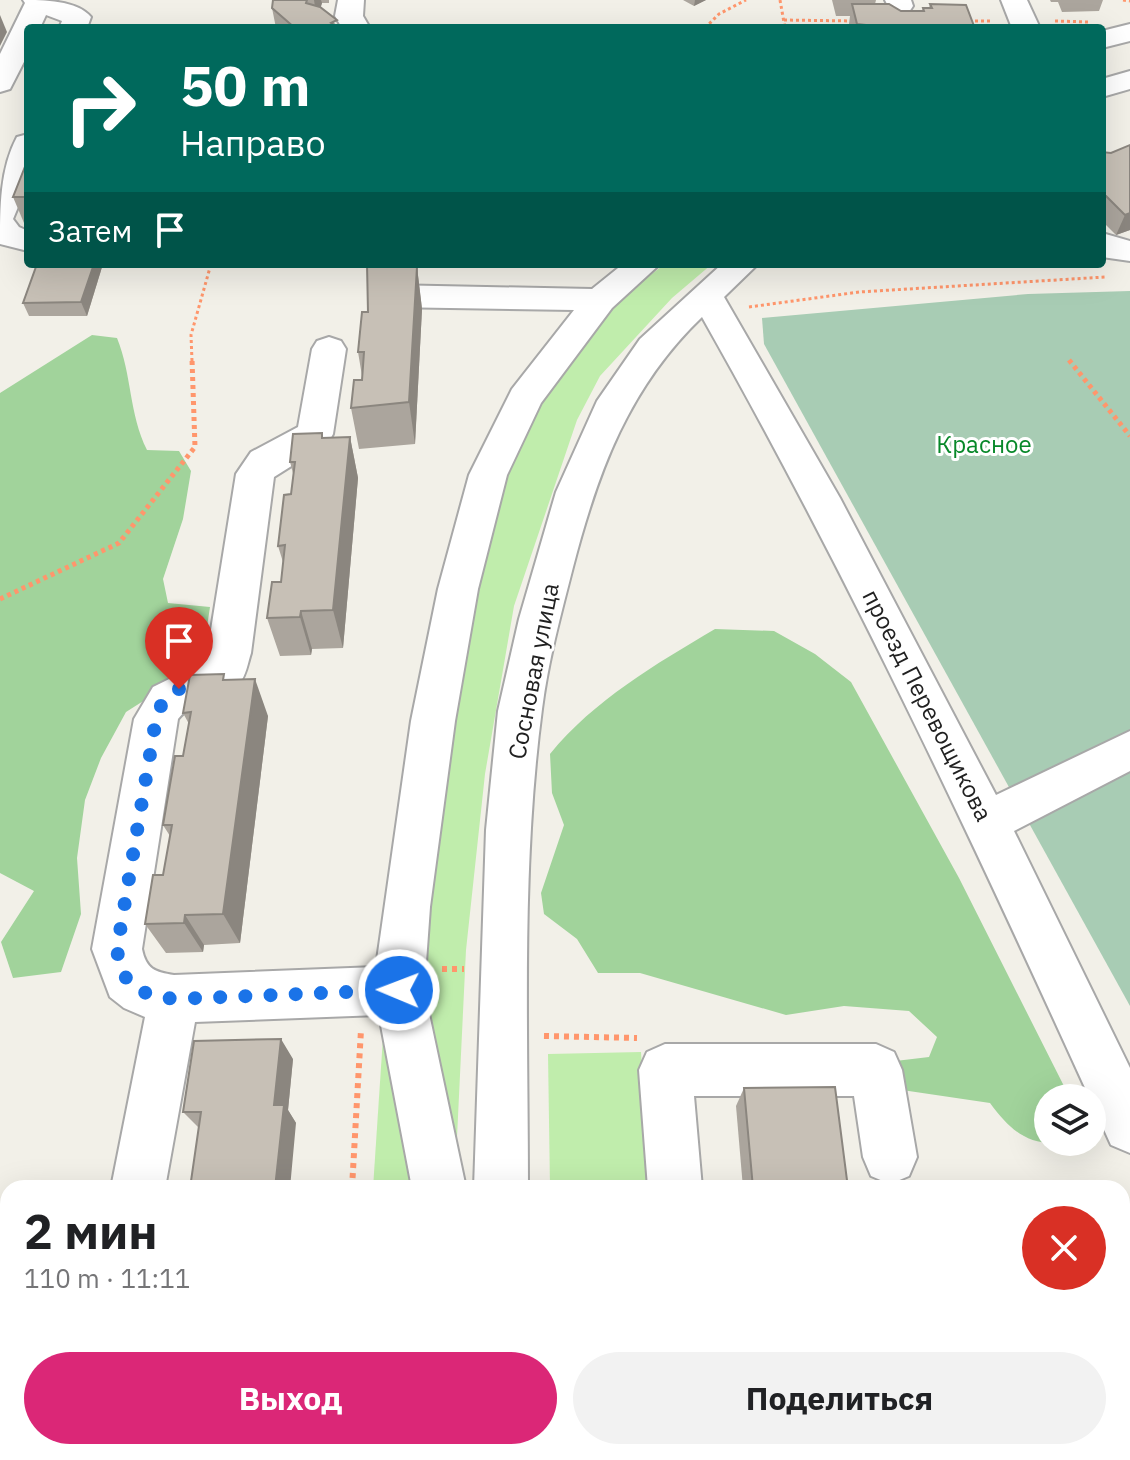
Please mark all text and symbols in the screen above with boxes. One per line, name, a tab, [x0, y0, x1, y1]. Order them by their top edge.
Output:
text: 50 m	[180, 49, 310, 121]
icon: right	[48, 56, 152, 160]
text: Направо	[180, 119, 326, 166]
icon: arrive	[148, 208, 192, 252]
text: Затем	[48, 211, 132, 250]
park label: Красное	[936, 428, 1032, 460]
street label: Сосновая улица	[500, 580, 566, 762]
street label: проезд Перевощикова	[856, 584, 1001, 827]
pin	[145, 607, 213, 689]
icon: arrive	[157, 619, 201, 663]
position arrow	[357, 948, 441, 1032]
map controls	[1034, 1084, 1106, 1156]
button: layers	[1034, 1084, 1106, 1156]
text: 2 мин	[24, 1200, 158, 1262]
button: close	[1022, 1206, 1106, 1290]
text: 110 m · 11:11	[24, 1261, 190, 1295]
button: Выход	[24, 1352, 557, 1444]
button: Поделиться	[573, 1352, 1106, 1444]

